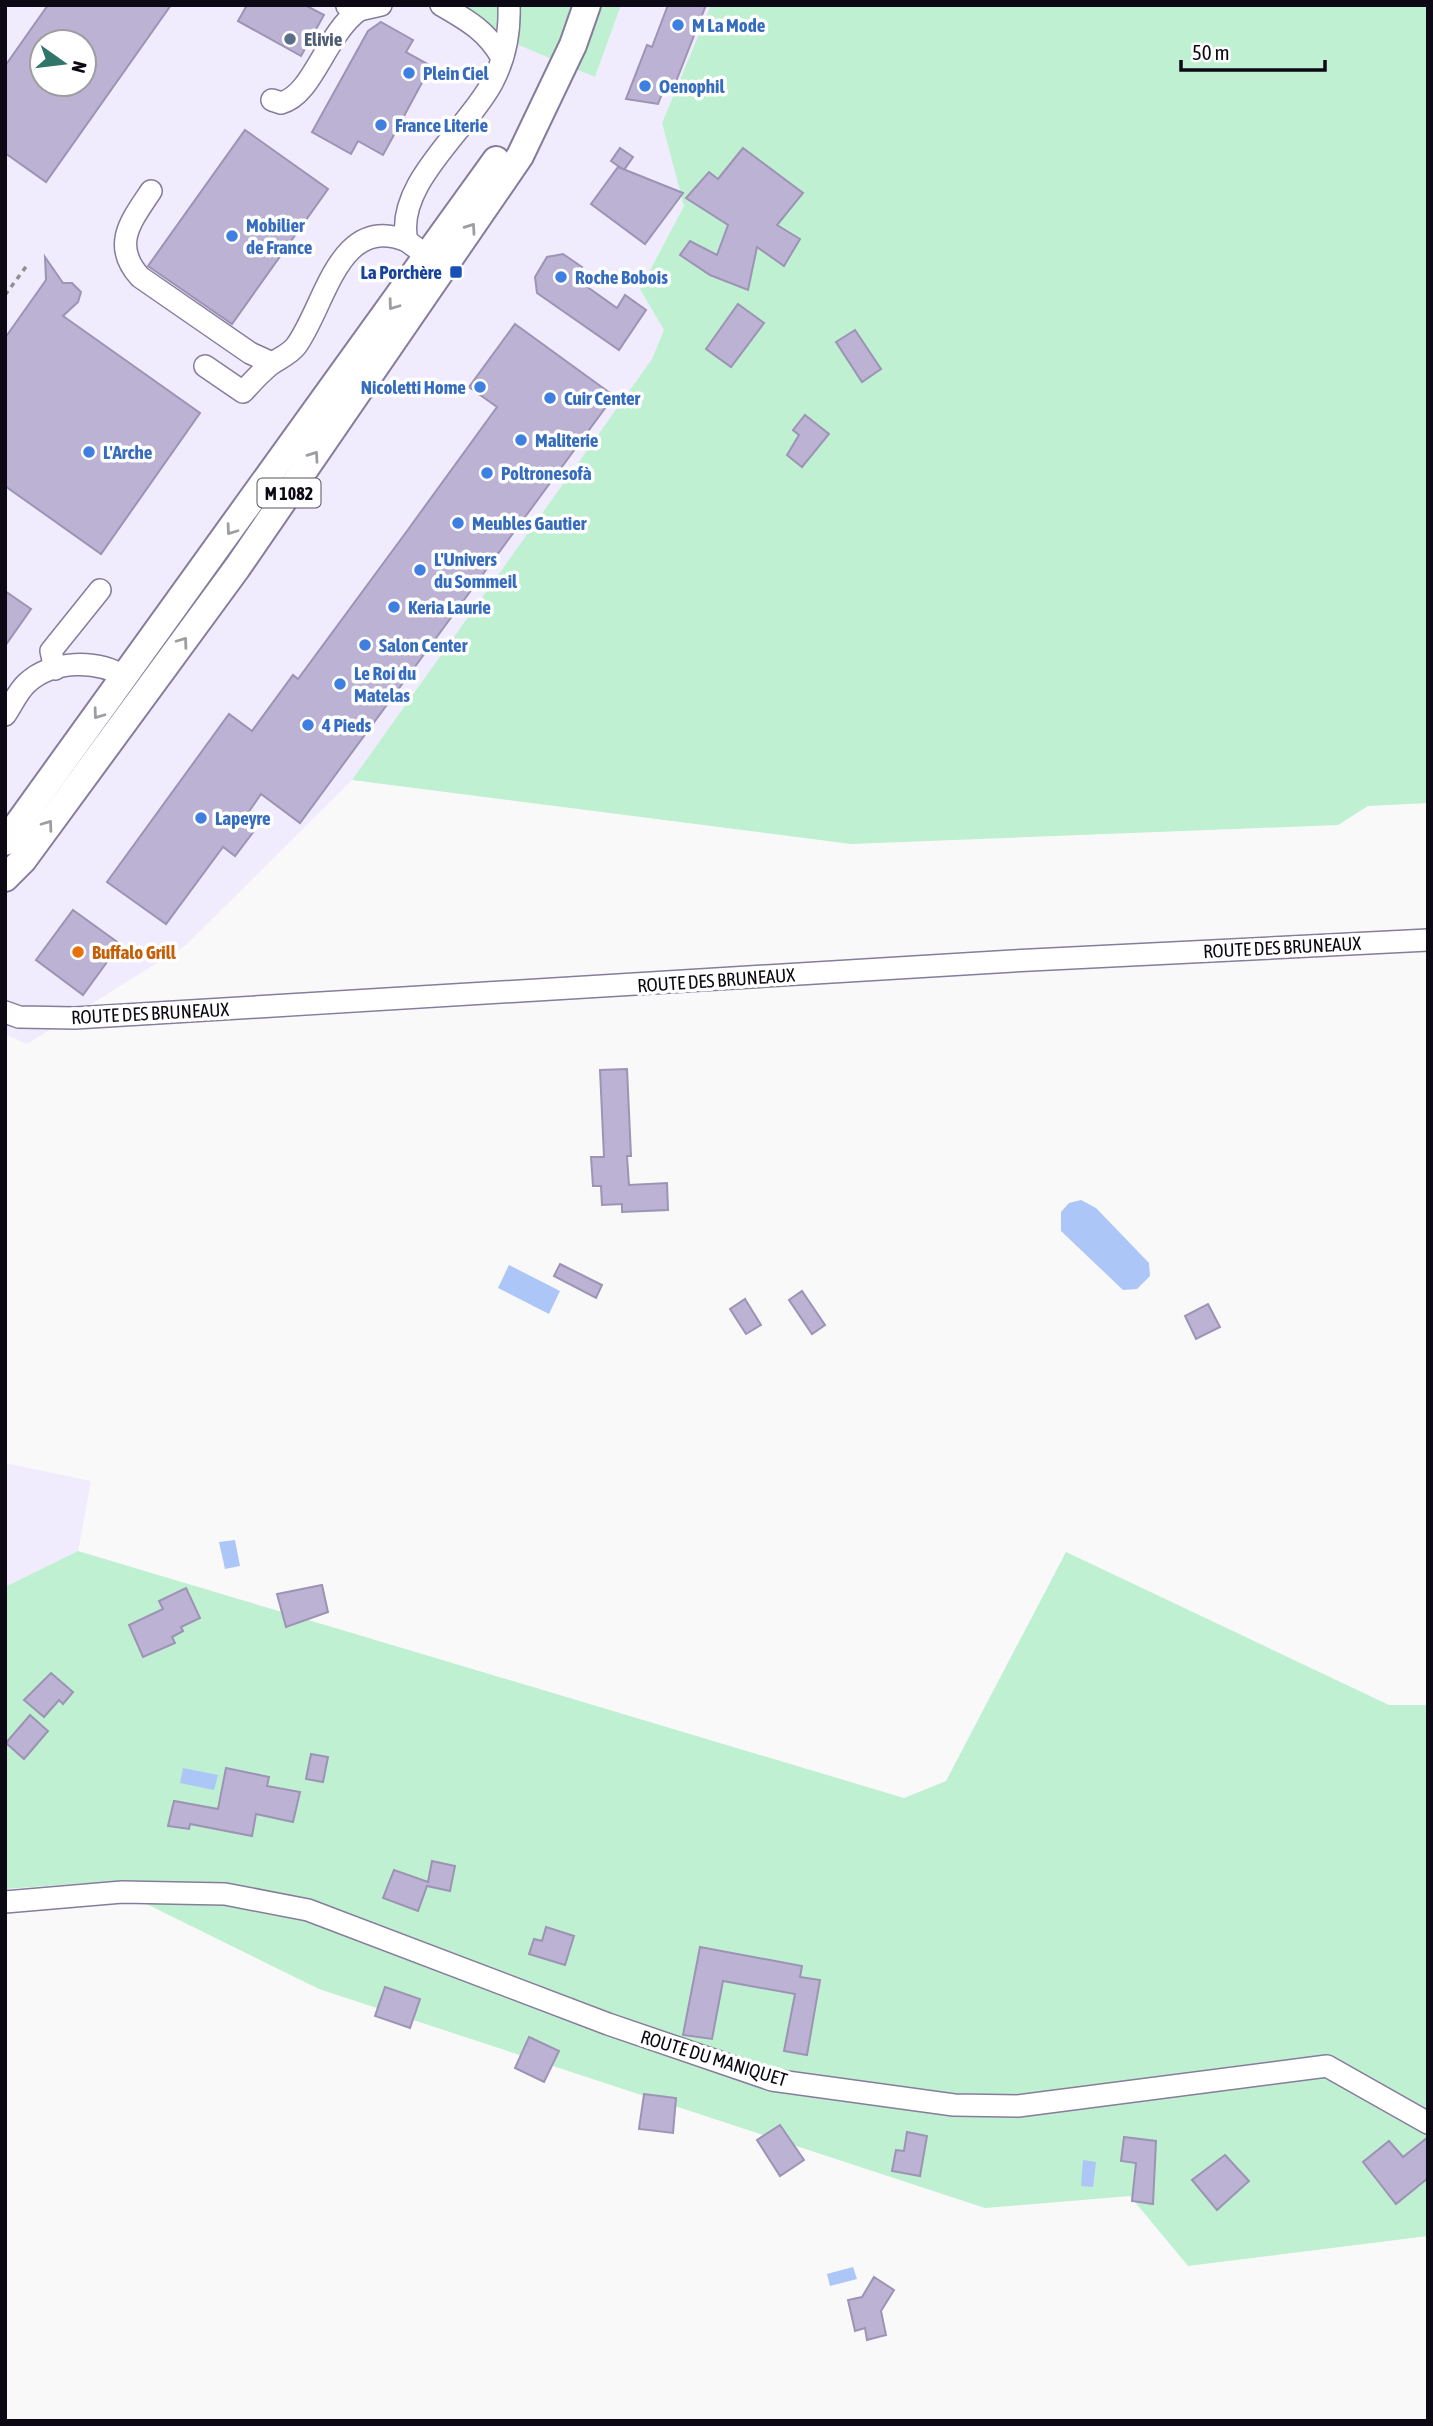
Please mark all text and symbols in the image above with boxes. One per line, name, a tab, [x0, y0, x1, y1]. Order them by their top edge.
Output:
place label: M La Mode	[692, 14, 766, 36]
marker: M La Mode	[670, 17, 686, 33]
north arrow	[28, 28, 98, 98]
place label: Elivie	[304, 28, 343, 50]
scale bar	[1181, 28, 1324, 72]
marker: Elivie	[282, 31, 298, 47]
text: 50 m	[1192, 40, 1230, 64]
text: N	[67, 59, 92, 75]
place label: Plein Ciel	[423, 62, 490, 84]
marker: Plein Ciel	[401, 65, 417, 81]
place label: Oenophil	[659, 75, 725, 97]
marker: Oenophil	[637, 78, 653, 94]
place label: France Literie	[395, 114, 488, 136]
marker: France Literie	[373, 117, 389, 133]
place label: Mobilier de France	[246, 214, 313, 258]
one-way arrow	[463, 223, 475, 236]
marker: Mobilier de France	[224, 228, 240, 244]
place label: La Porchère	[360, 261, 442, 283]
marker: La Porchère	[448, 264, 464, 280]
place label: Roche Bobois	[575, 266, 668, 288]
marker: Roche Bobois	[553, 269, 569, 285]
one-way arrow	[389, 297, 401, 310]
place label: Nicoletti Home	[361, 376, 466, 398]
marker: Nicoletti Home	[472, 379, 488, 395]
place label: Cuir Center	[564, 387, 641, 409]
marker: Cuir Center	[542, 390, 558, 406]
place label: Maliterie	[535, 429, 599, 451]
marker: Maliterie	[513, 432, 529, 448]
place label: L'Arche	[103, 441, 153, 463]
marker: L'Arche	[81, 444, 97, 460]
one-way arrow	[306, 451, 318, 464]
place label: Poltronesofà	[501, 462, 592, 484]
marker: Poltronesofà	[479, 465, 495, 481]
road number: M 1082	[258, 478, 320, 508]
place label: Meubles Gautier	[472, 512, 587, 534]
marker: Meubles Gautier	[450, 515, 466, 531]
one-way arrow	[227, 522, 239, 535]
place label: L'Univers du Sommeil	[434, 548, 518, 592]
marker: L'Univers du Sommeil	[412, 562, 428, 578]
place label: Keria Laurie	[408, 596, 491, 618]
marker: Keria Laurie	[386, 599, 402, 615]
place label: Salon Center	[379, 634, 468, 656]
one-way arrow	[175, 637, 187, 649]
marker: Salon Center	[357, 637, 373, 653]
place label: Le Roi du Matelas	[354, 662, 416, 706]
marker: Le Roi du Matelas	[332, 676, 348, 692]
one-way arrow	[94, 706, 106, 719]
place label: 4 Pieds	[321, 714, 372, 736]
marker: 4 Pieds	[300, 717, 316, 733]
place label: Lapeyre	[215, 807, 271, 829]
marker: Lapeyre	[193, 810, 209, 826]
one-way arrow	[40, 820, 53, 833]
street label: ROUTE DES BRUNEAUX	[1203, 932, 1362, 962]
place label: Buffalo Grill	[92, 941, 177, 963]
marker: Buffalo Grill	[70, 944, 86, 960]
street label: ROUTE DES BRUNEAUX	[636, 963, 796, 996]
street label: ROUTE DES BRUNEAUX	[71, 998, 230, 1028]
street label: ROUTE DU MANIQUET	[638, 2025, 790, 2091]

